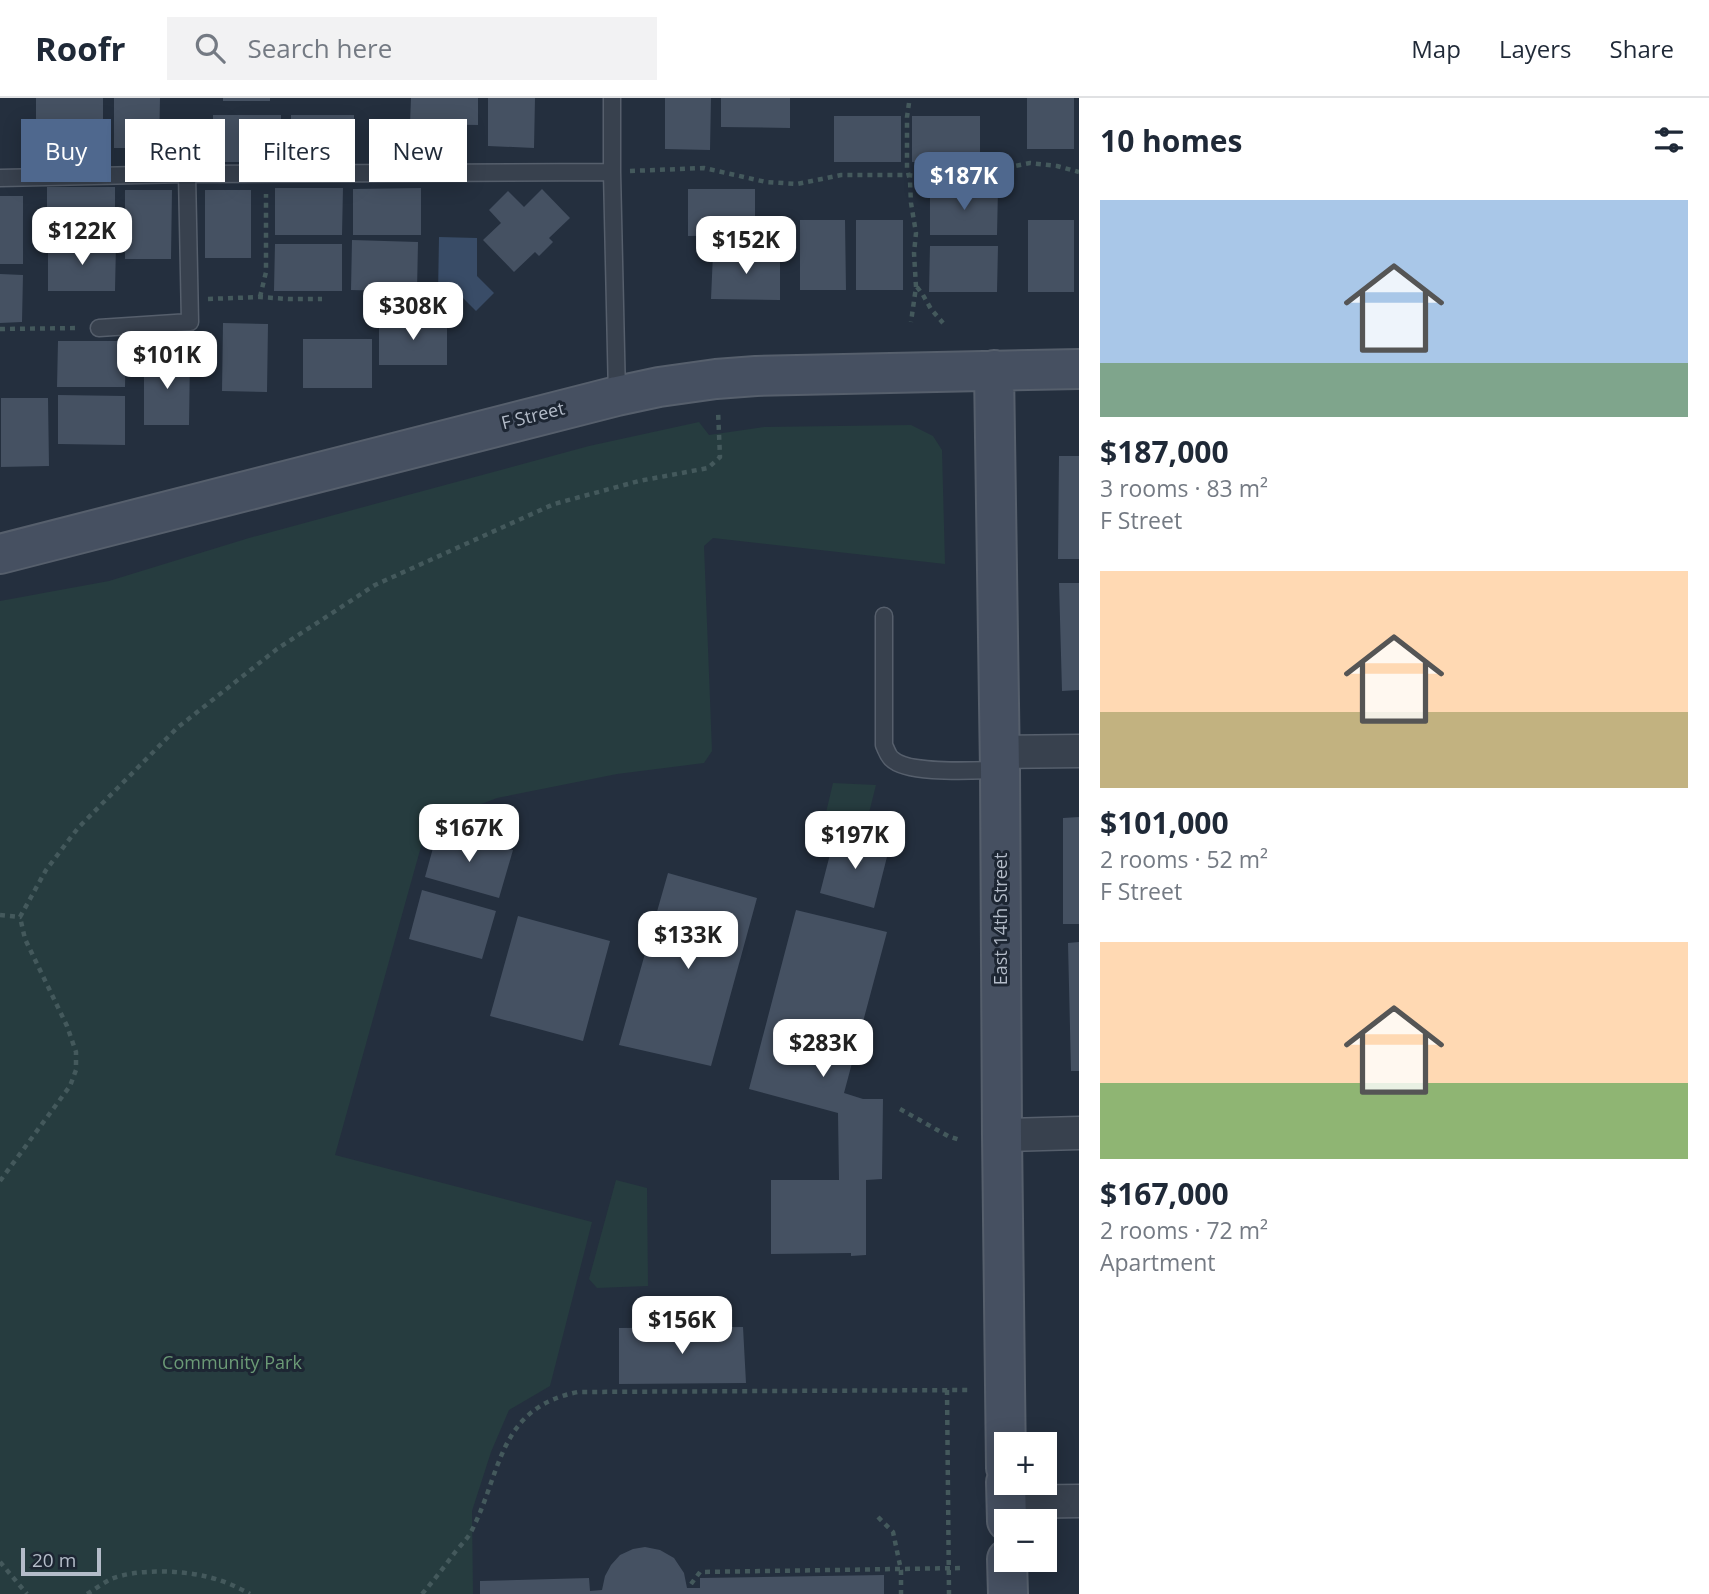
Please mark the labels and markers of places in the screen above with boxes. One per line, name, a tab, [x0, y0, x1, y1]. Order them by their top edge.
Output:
pin: $187K	[915, 152, 1013, 212]
pin: $122K	[33, 208, 131, 267]
pin: $152K	[697, 216, 795, 276]
pin: $308K	[364, 282, 462, 342]
pin: $101K	[118, 331, 216, 391]
pin: $167K	[420, 804, 518, 864]
pin: $197K	[806, 812, 904, 871]
pin: $133K	[639, 912, 737, 971]
pin: $283K	[774, 1020, 872, 1079]
pin: $156K	[633, 1296, 731, 1356]

